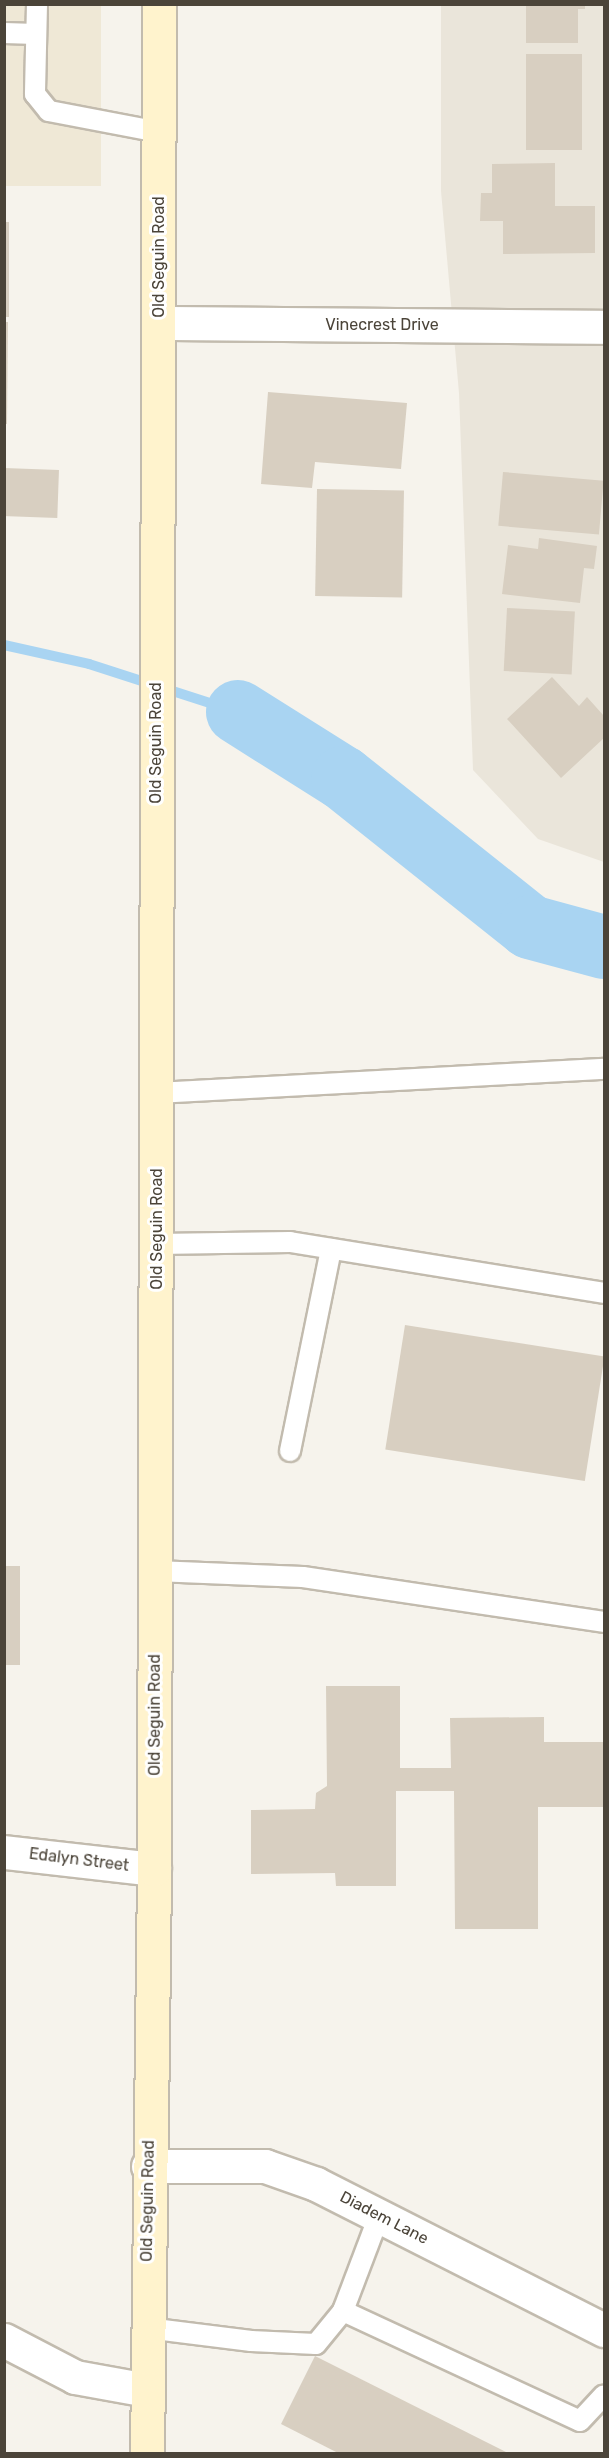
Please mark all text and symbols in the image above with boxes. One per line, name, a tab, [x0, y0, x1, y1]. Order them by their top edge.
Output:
street label: Old Seguin Road	[149, 196, 169, 318]
street label: Vinecrest Drive	[325, 315, 439, 335]
street label: Old Seguin Road	[146, 682, 166, 804]
street label: Old Seguin Road	[147, 1168, 167, 1290]
street label: Old Seguin Road	[145, 1654, 165, 1776]
street label: Edalyn Street	[28, 1844, 130, 1876]
street label: Old Seguin Road	[137, 2140, 159, 2262]
street label: Diadem Lane	[336, 2187, 432, 2249]

